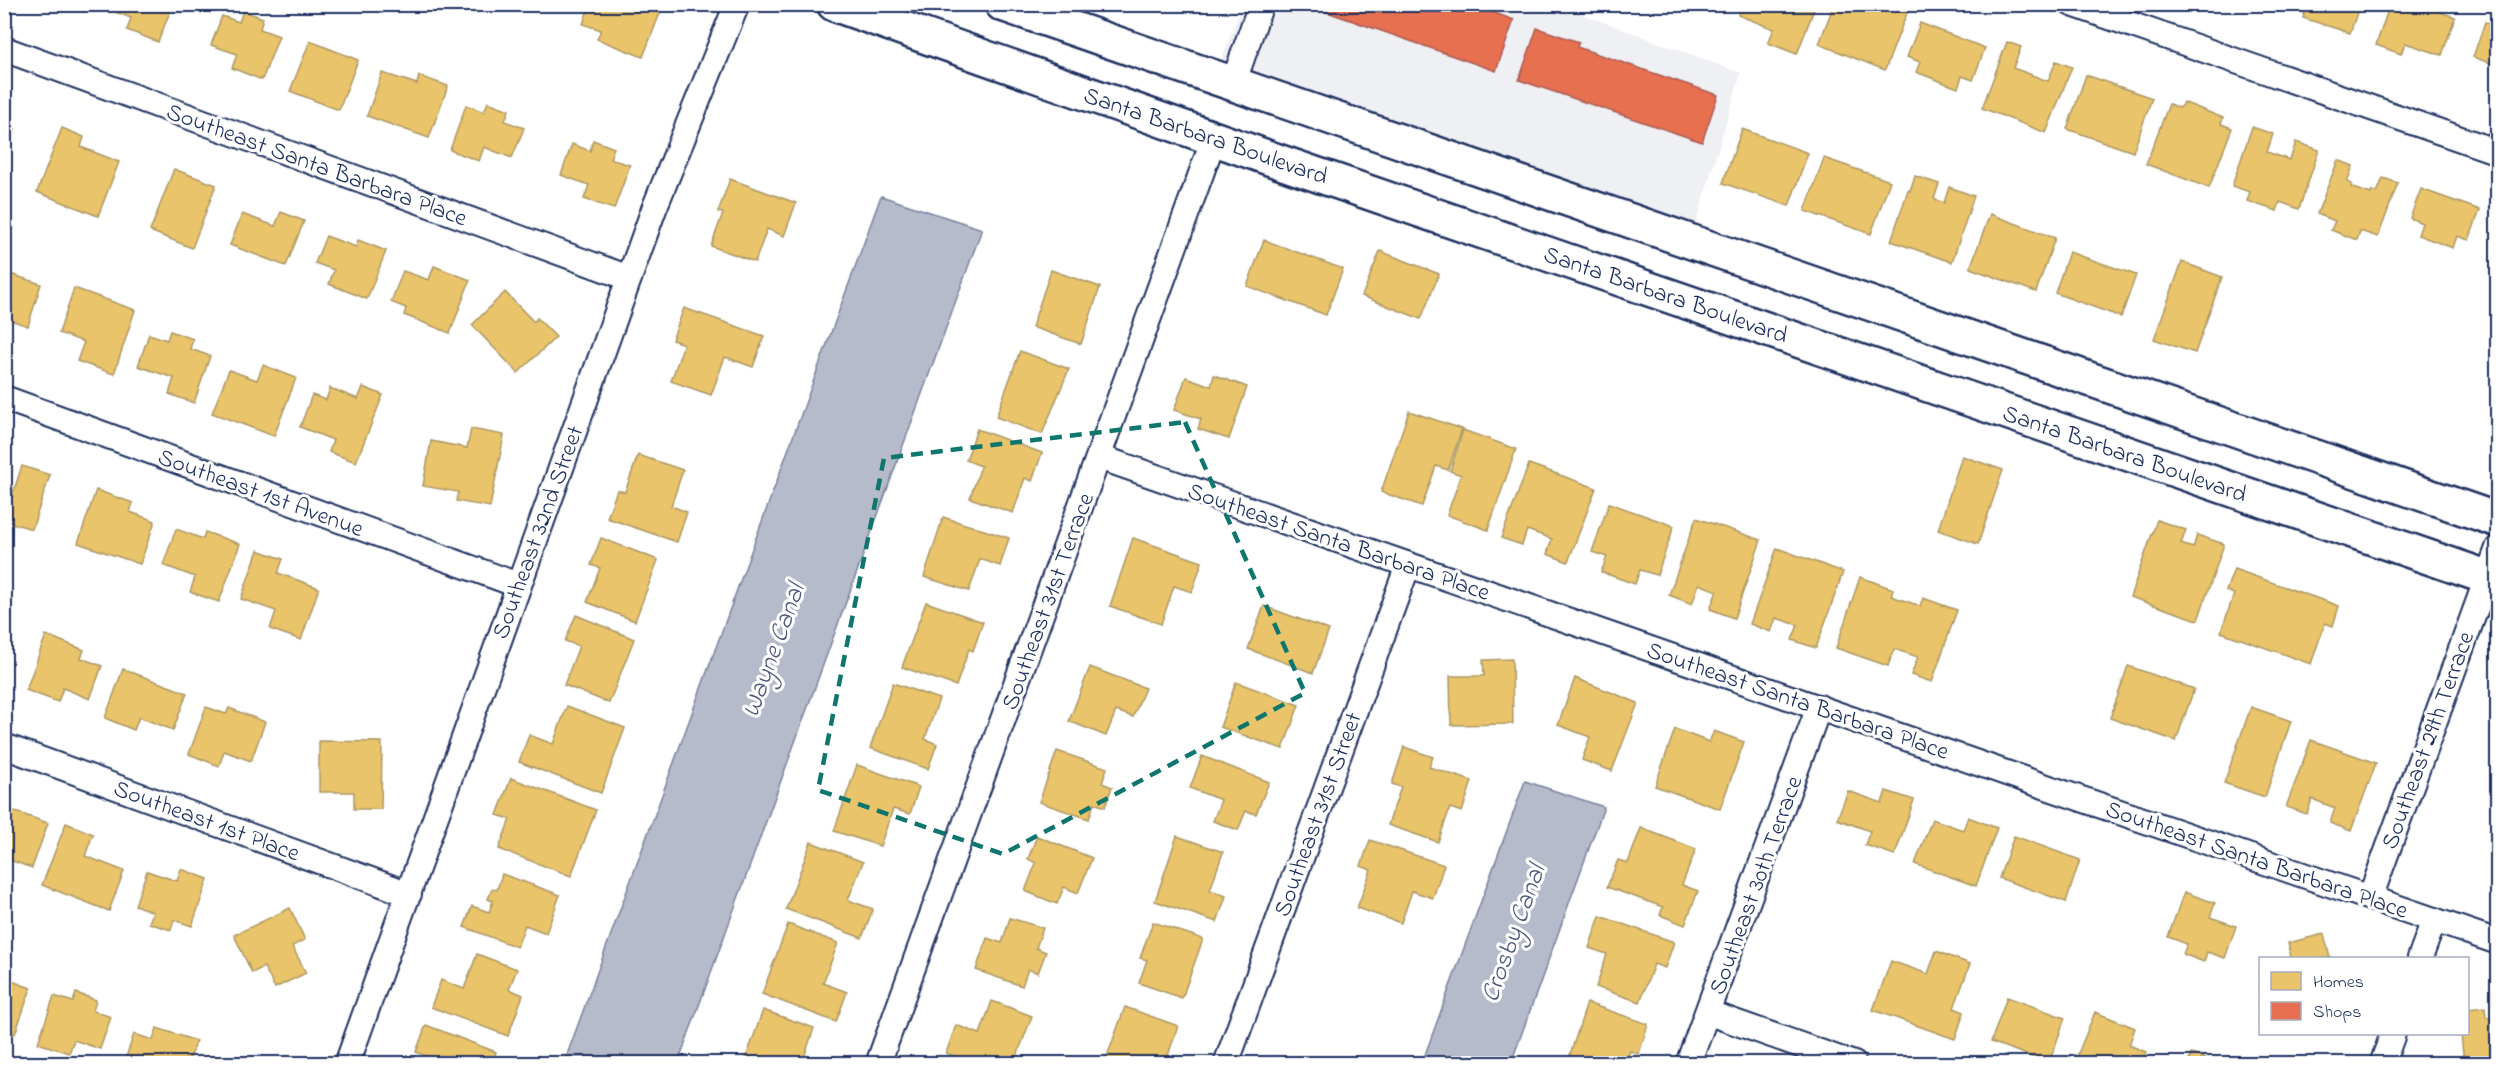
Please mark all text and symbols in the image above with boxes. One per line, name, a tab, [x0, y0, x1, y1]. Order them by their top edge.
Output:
street label: Santa Barbara Boulevard	[1078, 79, 1332, 196]
street label: Southeast Santa Barbara Place	[161, 96, 472, 237]
street label: Santa Barbara Boulevard	[1538, 238, 1792, 355]
street label: Santa Barbara Boulevard	[1997, 397, 2251, 514]
street label: Southeast 32nd Street	[484, 421, 594, 644]
street label: Southeast 1st Avenue	[152, 441, 368, 548]
street label: Southeast Santa Barbara Place	[1182, 475, 1494, 612]
street label: Southeast 31st Terrace	[994, 488, 1105, 715]
water label: Wayne Canal	[733, 577, 817, 723]
street label: Southeast 29th Terrace	[2374, 627, 2485, 855]
street label: Southeast Santa Barbara Place	[1641, 634, 1953, 771]
street label: Southeast 31st Street	[1266, 708, 1373, 922]
street label: Southeast 30th Terrace	[1701, 771, 1813, 1000]
street label: Southeast 1st Place	[108, 772, 304, 872]
street label: Southeast Santa Barbara Place	[2100, 793, 2412, 930]
water label: Crosby Canal	[1472, 858, 1558, 1008]
legend	[2259, 957, 2469, 1035]
text: Homes	[2313, 970, 2364, 996]
text: Shops	[2313, 1000, 2361, 1026]

